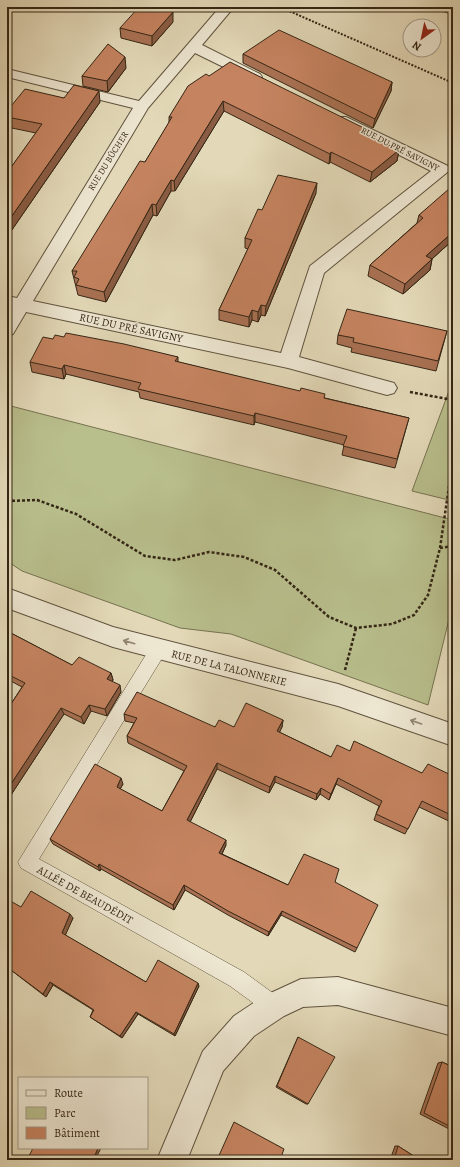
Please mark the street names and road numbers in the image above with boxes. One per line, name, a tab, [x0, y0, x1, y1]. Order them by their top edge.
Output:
street label: RUE DU PRÉ SAVIGNY	[359, 124, 442, 174]
street label: RUE DU BÛCHER	[85, 129, 131, 193]
street label: RUE DU PRÉ SAVIGNY	[78, 310, 185, 346]
street label: RUE DE LA TALONNERIE	[170, 646, 288, 690]
street label: ALLÉE DE BEAUDÉDIT	[34, 862, 136, 928]

